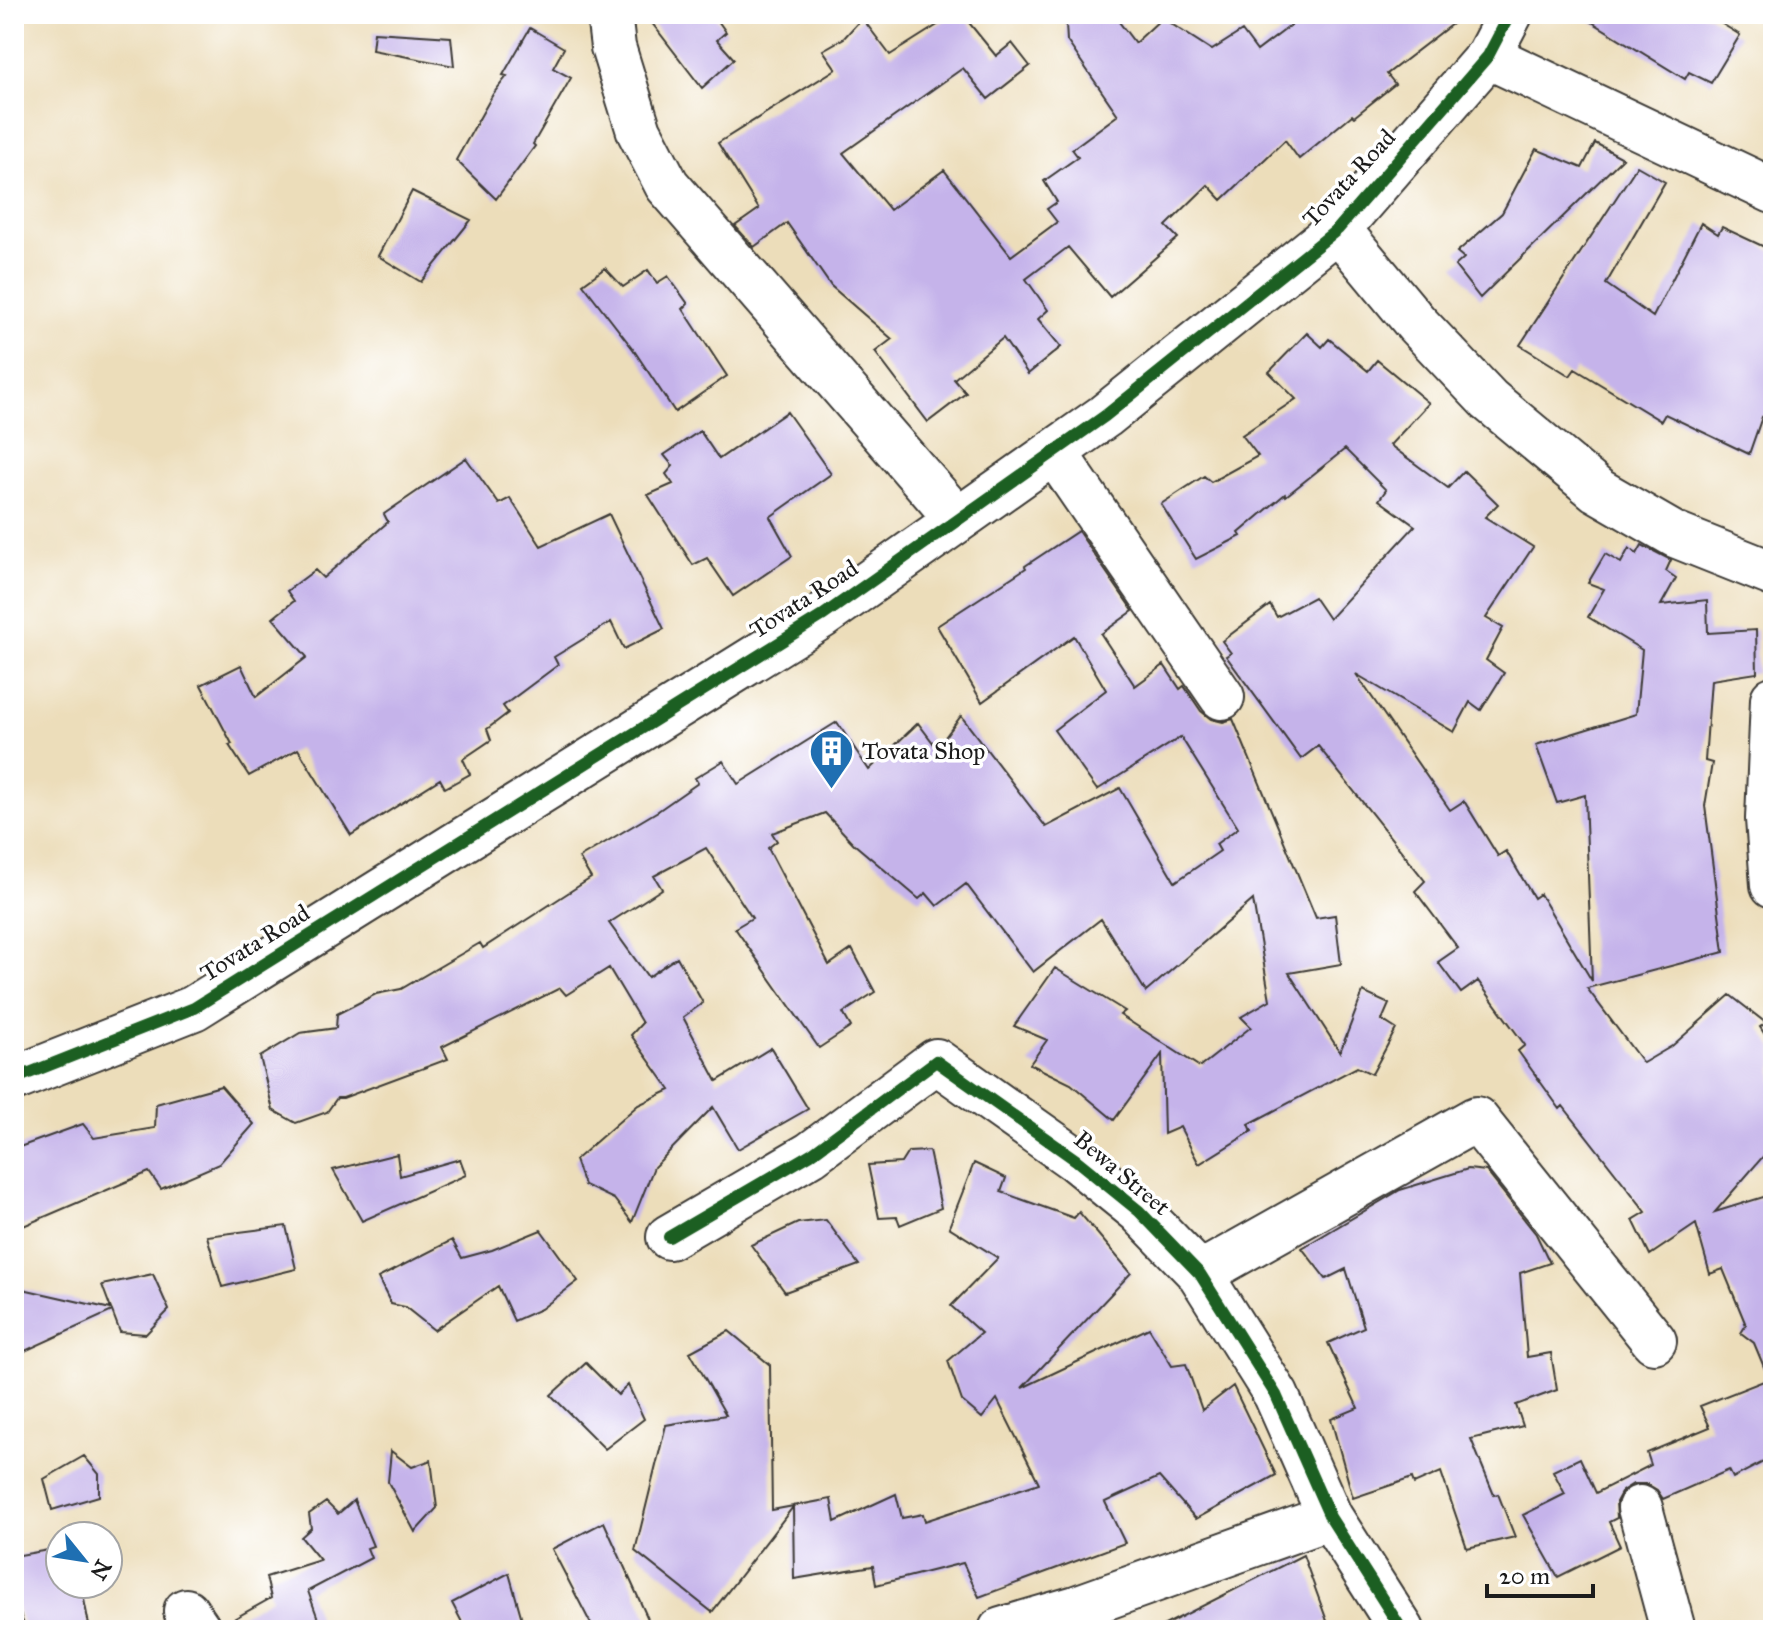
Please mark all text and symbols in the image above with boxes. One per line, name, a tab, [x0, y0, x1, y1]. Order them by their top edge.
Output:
street label: Tovata Road	[1296, 123, 1402, 233]
street label: Tovata Road	[744, 553, 864, 645]
building icon: Tovata Shop	[807, 727, 855, 790]
place label: Tovata Shop	[862, 736, 985, 766]
street label: Tovata Road	[195, 898, 315, 988]
street label: Bewa Street	[1068, 1124, 1177, 1222]
north arrow	[44, 1520, 124, 1600]
scale bar	[1487, 1548, 1593, 1598]
text: N	[84, 1555, 117, 1585]
text: 20 m	[1499, 1561, 1550, 1591]

